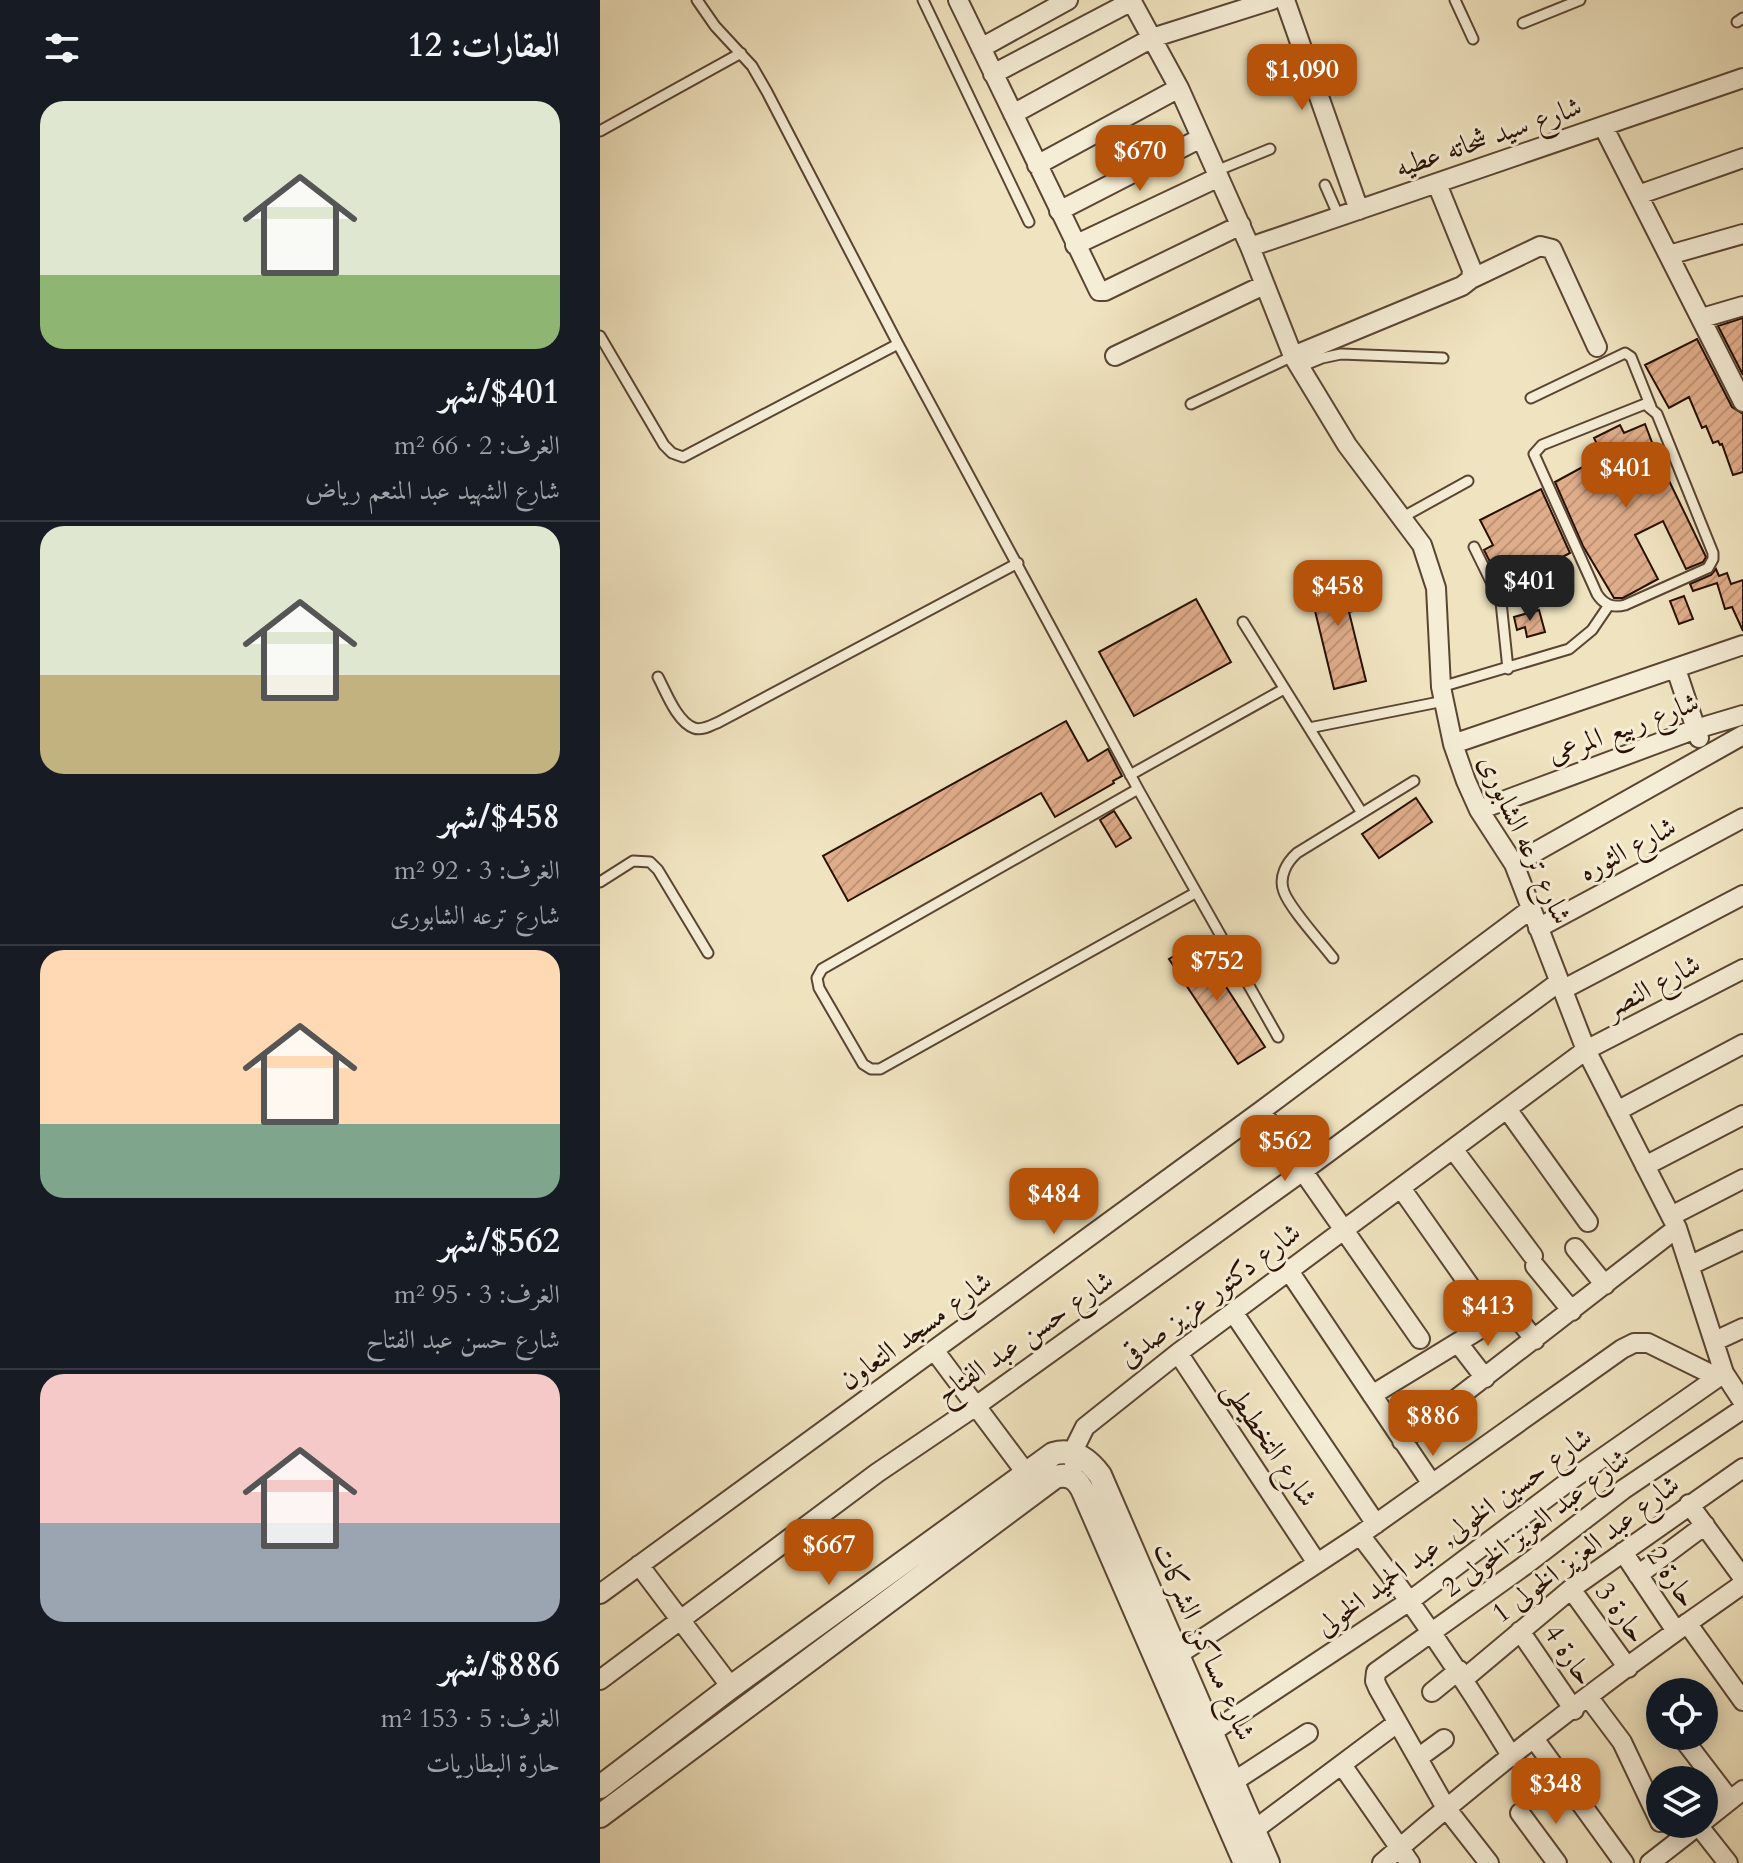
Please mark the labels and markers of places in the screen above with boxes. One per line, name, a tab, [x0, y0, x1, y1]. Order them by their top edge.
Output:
pin: $1,090	[1237, 44, 1367, 112]
pin: $670	[1093, 125, 1187, 193]
pin: $401	[1579, 442, 1673, 510]
pin: $401	[1483, 555, 1577, 623]
pin: $458	[1291, 560, 1385, 628]
pin: $752	[1170, 935, 1264, 1003]
pin: $562	[1238, 1115, 1332, 1183]
pin: $484	[1007, 1168, 1101, 1236]
pin: $413	[1441, 1280, 1535, 1348]
pin: $886	[1386, 1390, 1480, 1458]
pin: $667	[782, 1519, 876, 1587]
pin: $348	[1509, 1758, 1603, 1826]

